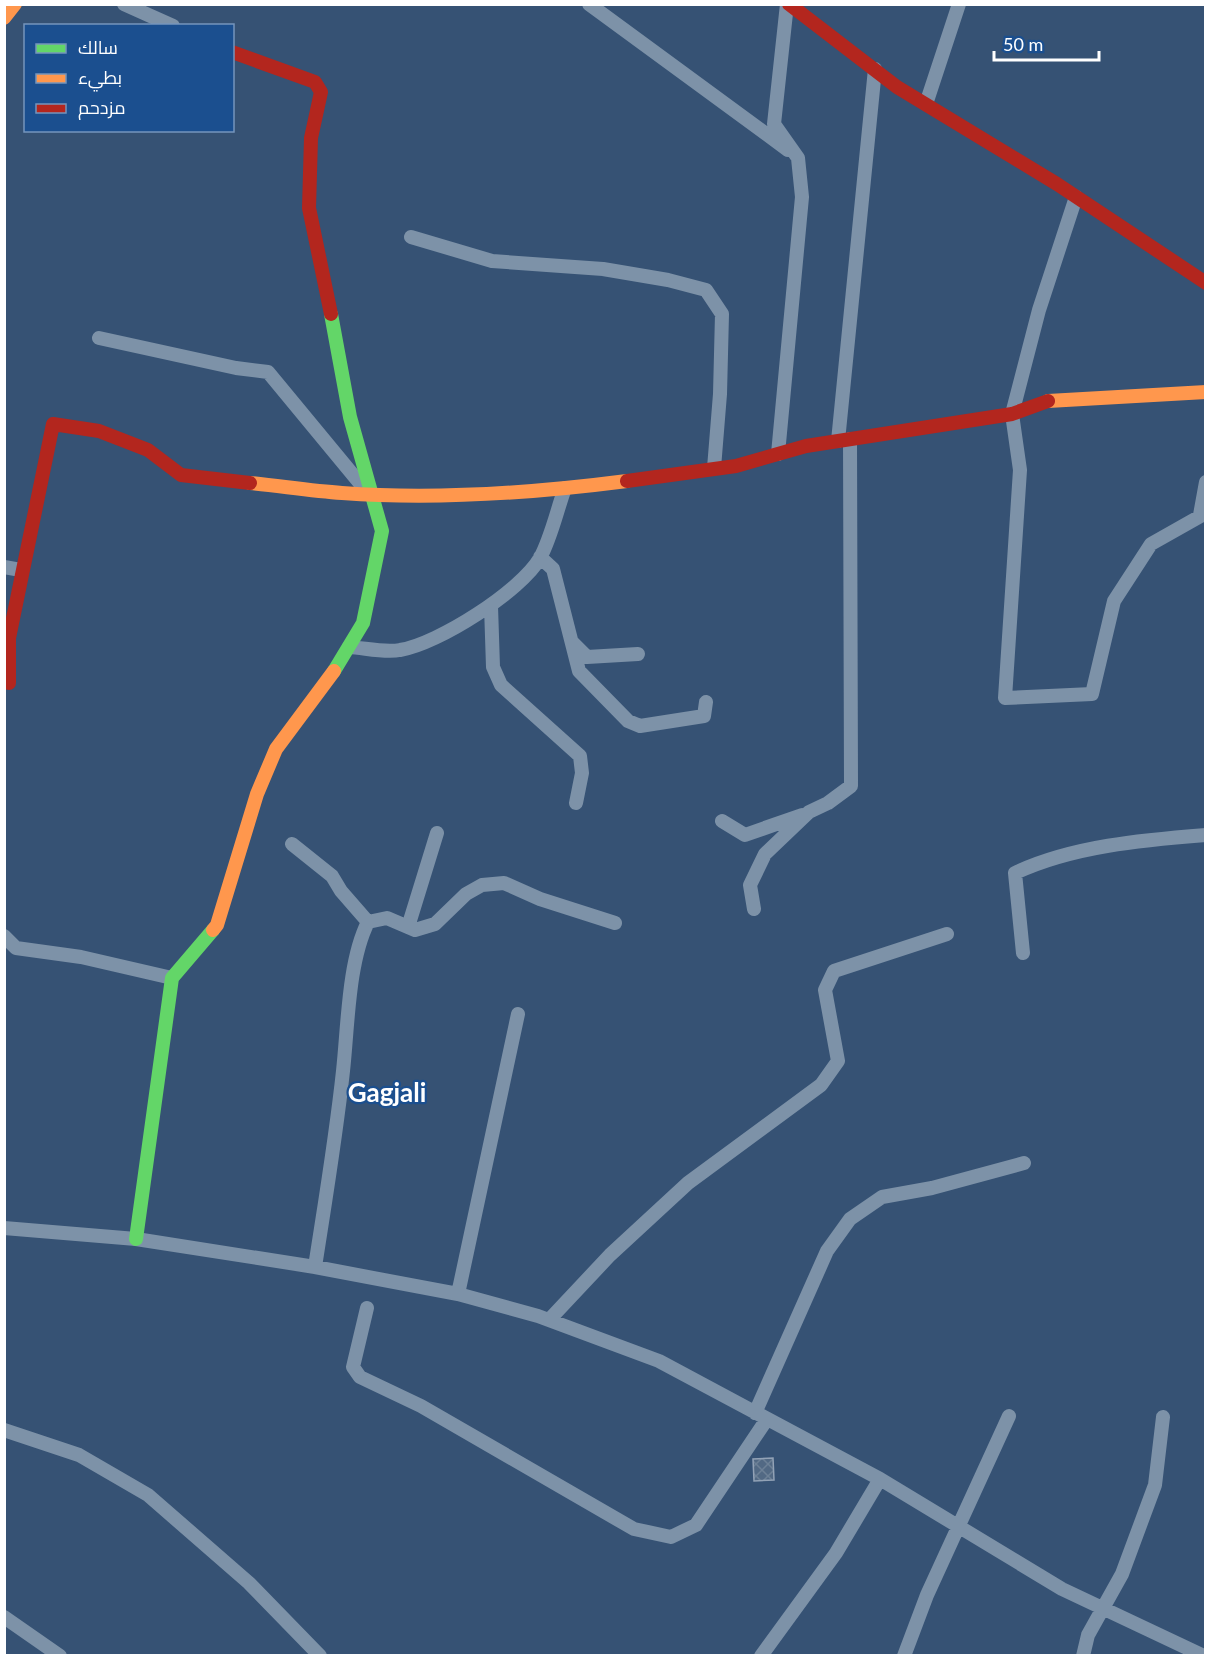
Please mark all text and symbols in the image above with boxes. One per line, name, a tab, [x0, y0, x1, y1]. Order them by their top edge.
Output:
legend	[24, 24, 234, 132]
scale bar	[994, 24, 1099, 62]
text: 50 m	[1003, 33, 1043, 55]
text: سالك	[78, 36, 118, 58]
text: بطيء	[78, 66, 122, 92]
text: مزدحم	[78, 96, 126, 120]
district label: Gagjali	[348, 1076, 426, 1108]

